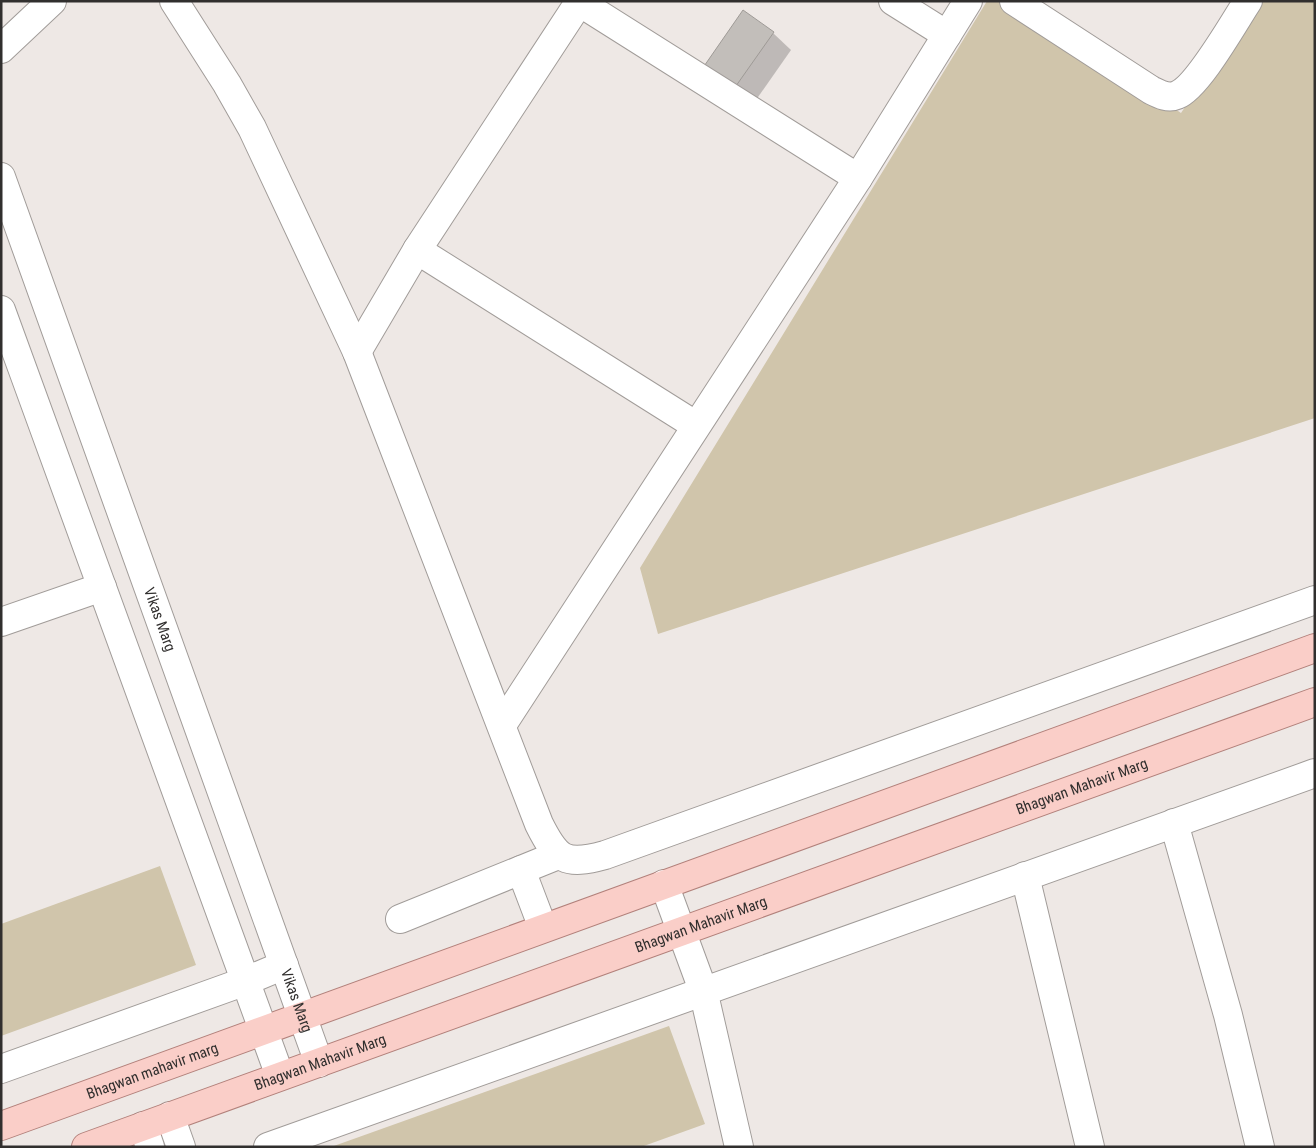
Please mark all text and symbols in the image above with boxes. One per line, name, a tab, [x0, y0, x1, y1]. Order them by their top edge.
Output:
street label: Vikas Marg	[140, 585, 179, 654]
street label: Bhagwan Mahavir Marg	[1013, 754, 1150, 819]
street label: Bhagwan Mahavir Marg	[633, 892, 769, 956]
street label: Vikas Marg	[277, 966, 316, 1035]
street label: Bhagwan Mahavir Marg	[252, 1030, 388, 1094]
street label: Bhagwan mahavir marg	[84, 1039, 221, 1103]

